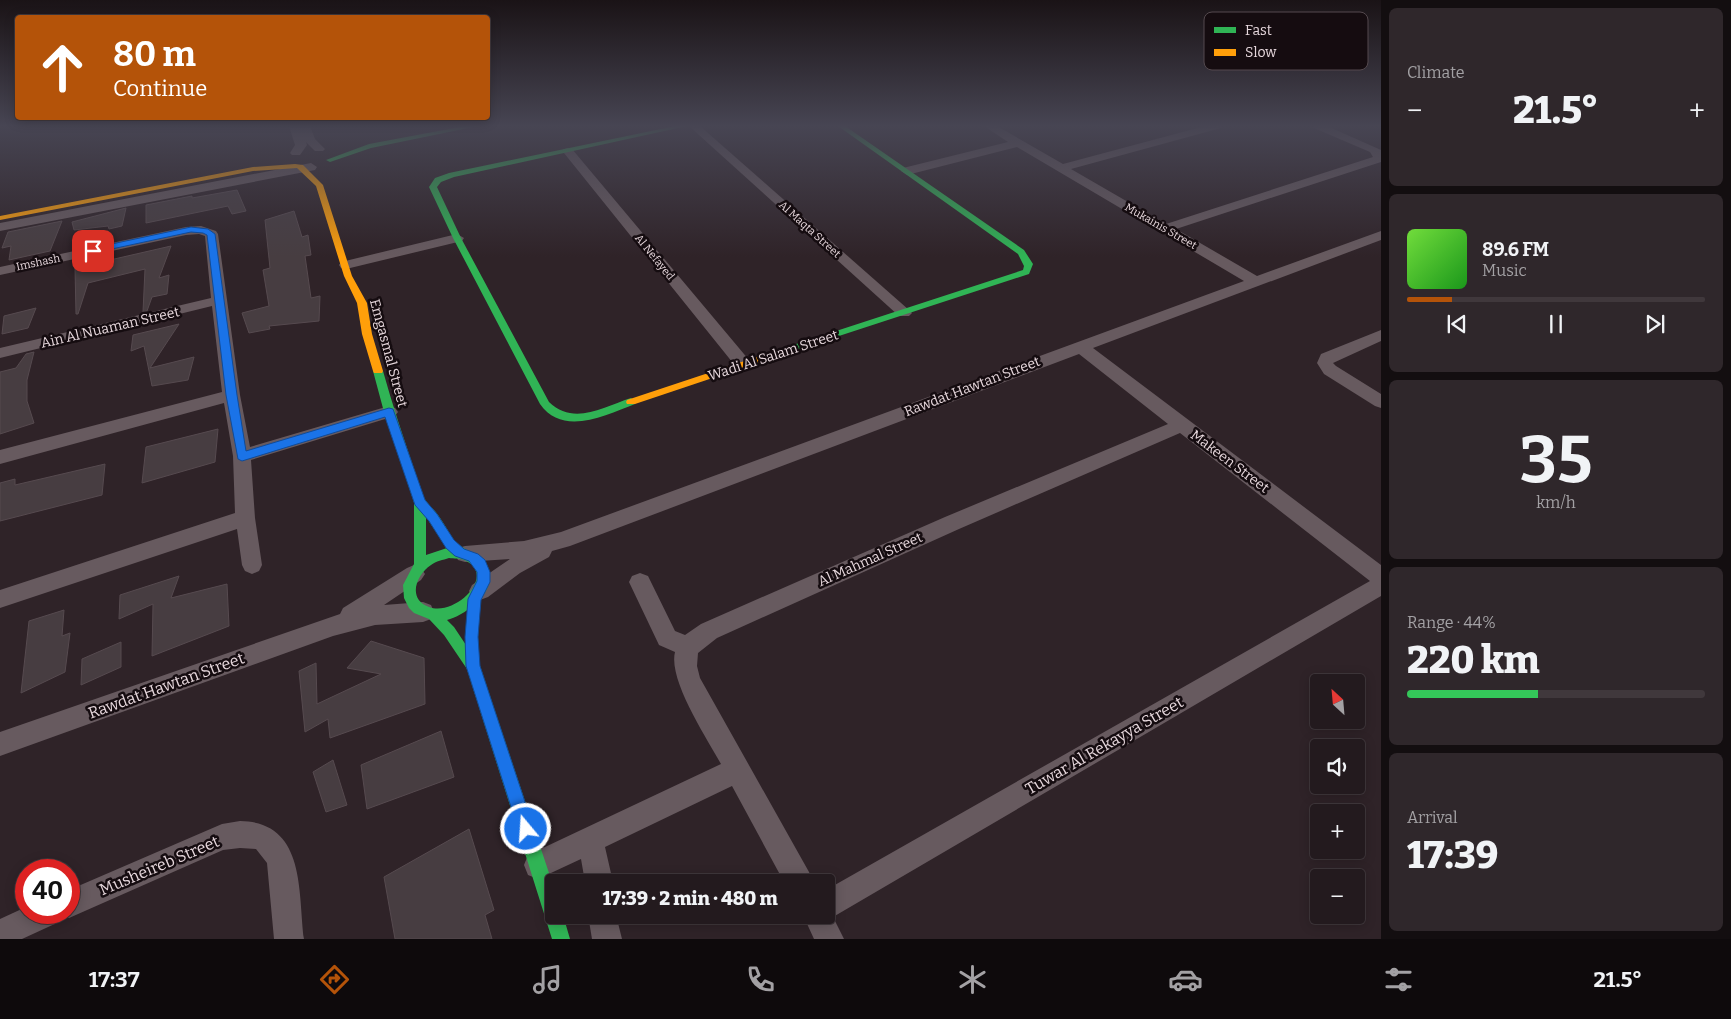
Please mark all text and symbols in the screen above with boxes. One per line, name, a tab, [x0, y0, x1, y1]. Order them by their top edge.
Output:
legend	[1204, 12, 1368, 70]
text: Fast	[1245, 22, 1272, 39]
text: 80 m	[113, 33, 196, 75]
icon: ahead	[30, 35, 95, 100]
text: Slow	[1245, 44, 1277, 61]
text: Climate	[1407, 63, 1465, 82]
text: Continue	[113, 75, 207, 102]
text: 21.5°	[1513, 87, 1599, 133]
text: −	[1407, 94, 1422, 127]
text: +	[1689, 94, 1705, 127]
street label: Al Maqta Street	[776, 198, 843, 260]
street label: Mukainis Street	[1123, 201, 1199, 252]
pin	[72, 230, 114, 272]
street label: Al Nefayed	[632, 232, 677, 283]
icon: arrive	[79, 237, 107, 265]
text: 89.6 FM	[1482, 238, 1549, 261]
street label: Imshash	[15, 251, 61, 273]
text: Music	[1482, 261, 1527, 280]
street label: Emgasmal Street	[366, 297, 411, 409]
street label: Ain Al Nuaman Street	[39, 303, 181, 352]
icon: previous	[1443, 310, 1471, 338]
icon: pause	[1542, 310, 1570, 338]
icon: next	[1641, 310, 1669, 338]
street label: Wadi Al Salam Street	[706, 326, 840, 385]
street label: Rawdat Hawtan Street	[902, 353, 1043, 420]
text: 35	[1520, 421, 1593, 499]
street label: Makeen Street	[1187, 426, 1272, 496]
text: km/h	[1536, 493, 1576, 512]
street label: Al Mahmal Street	[815, 529, 925, 590]
text: Range · 44%	[1407, 613, 1496, 632]
text: 220 km	[1407, 637, 1540, 683]
street label: Rawdat Hawtan Street	[85, 648, 247, 723]
north arrow	[1310, 674, 1365, 729]
map controls	[1310, 674, 1365, 924]
street label: Tuwar Al Rekayya Street	[1022, 692, 1187, 798]
button: sound	[1310, 739, 1365, 794]
position arrow	[499, 802, 551, 854]
button: +	[1310, 804, 1365, 859]
text: Arrival	[1407, 808, 1458, 827]
street label: Musheireb Street	[96, 832, 222, 899]
text: 17:39	[1407, 832, 1498, 878]
speed limit sign: 40	[15, 859, 80, 924]
button: −	[1310, 869, 1365, 924]
text: 17:39 · 2 min · 480 m	[602, 887, 778, 910]
icon: directions	[317, 962, 352, 997]
icon: music	[530, 962, 565, 997]
icon: phone	[743, 962, 778, 997]
icon: climate	[955, 962, 990, 997]
icon: car	[1168, 962, 1203, 997]
icon: filters	[1381, 962, 1416, 997]
text: 17:37	[89, 966, 140, 993]
text: 21.5°	[1593, 966, 1642, 993]

